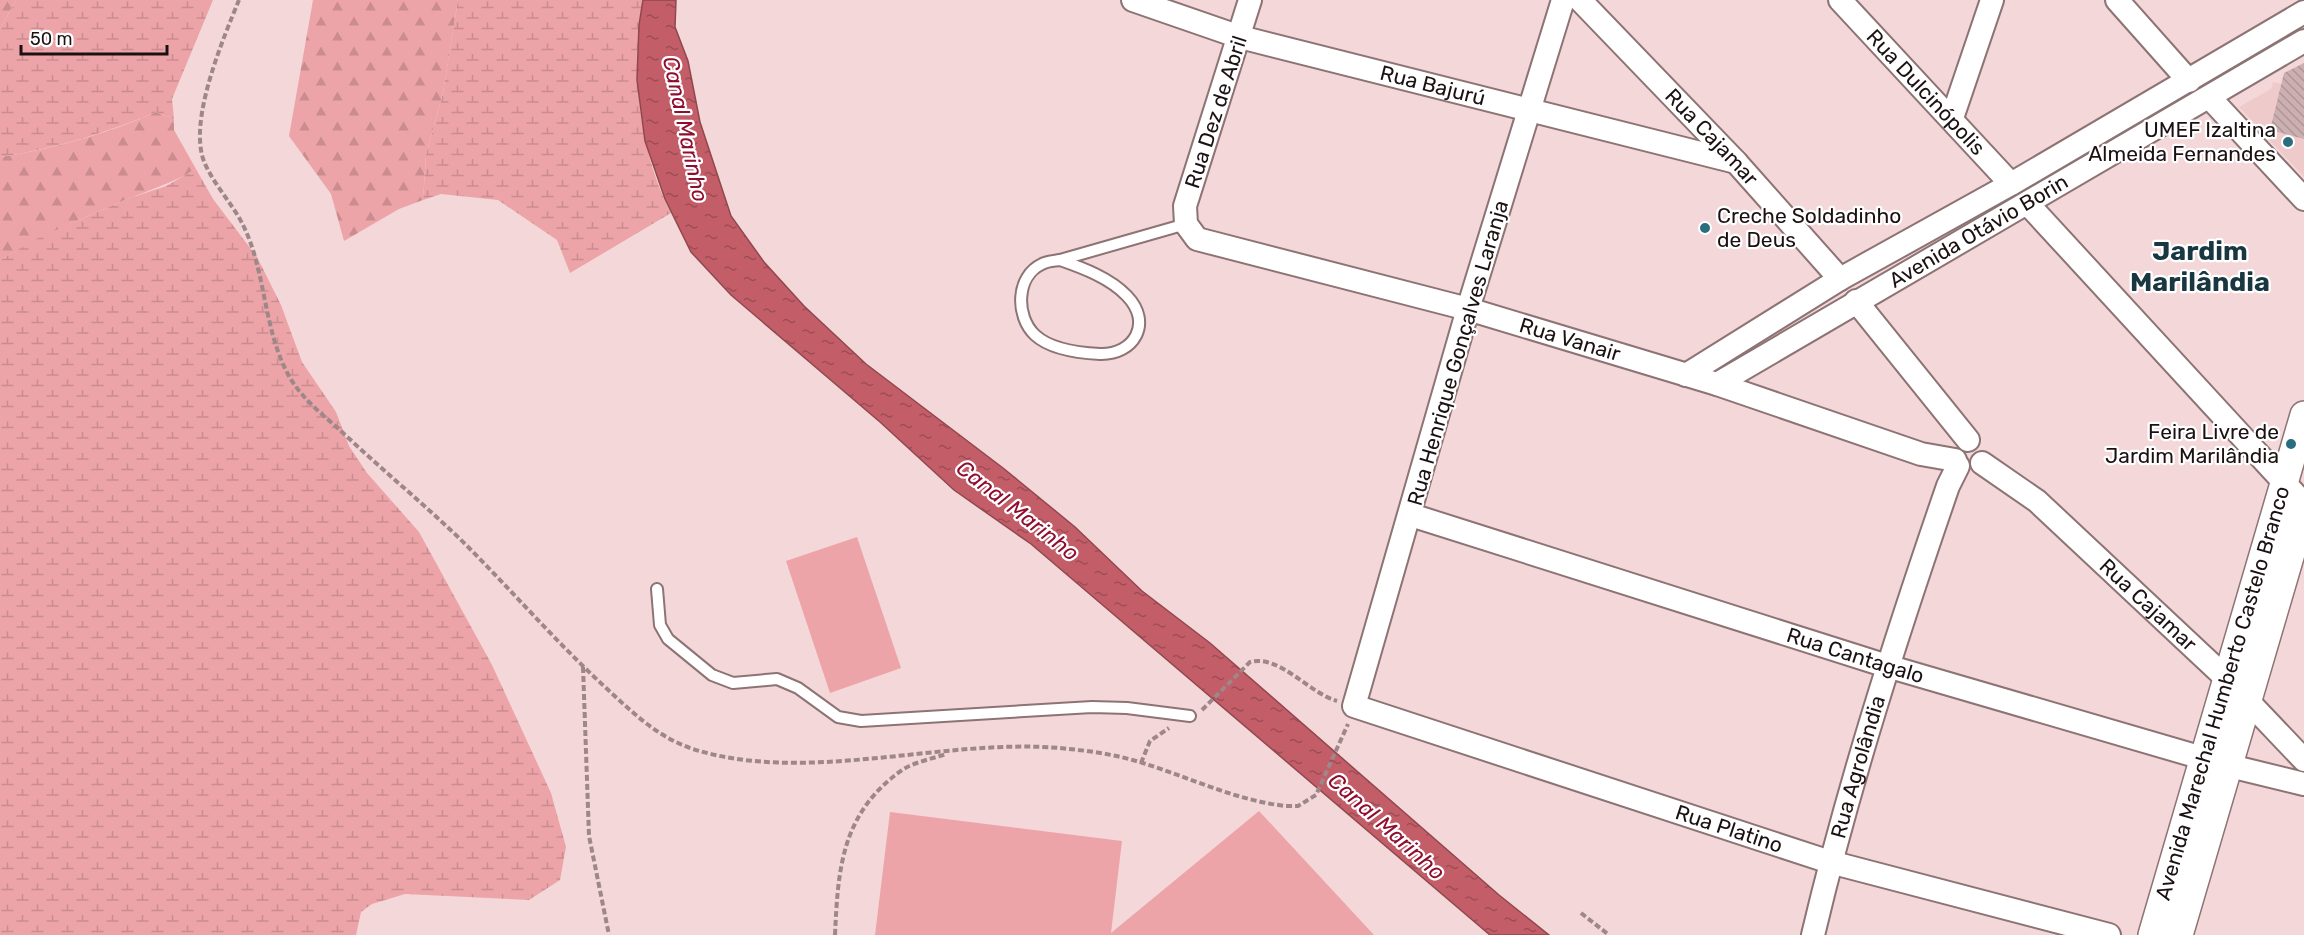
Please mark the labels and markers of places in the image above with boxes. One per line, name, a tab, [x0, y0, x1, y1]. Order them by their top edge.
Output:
place label: UMEF Izaltina Almeida Fernandes	[2088, 117, 2276, 166]
marker: UMEF Izaltina Almeida Fernandes	[2281, 135, 2295, 149]
place label: Creche Soldadinho de Deus	[1717, 203, 1901, 252]
marker: Creche Soldadinho de Deus	[1698, 221, 1712, 235]
place label: Feira Livre de Jardim Marilândia	[2105, 419, 2279, 468]
marker: Feira Livre de Jardim Marilândia	[2284, 437, 2298, 451]

